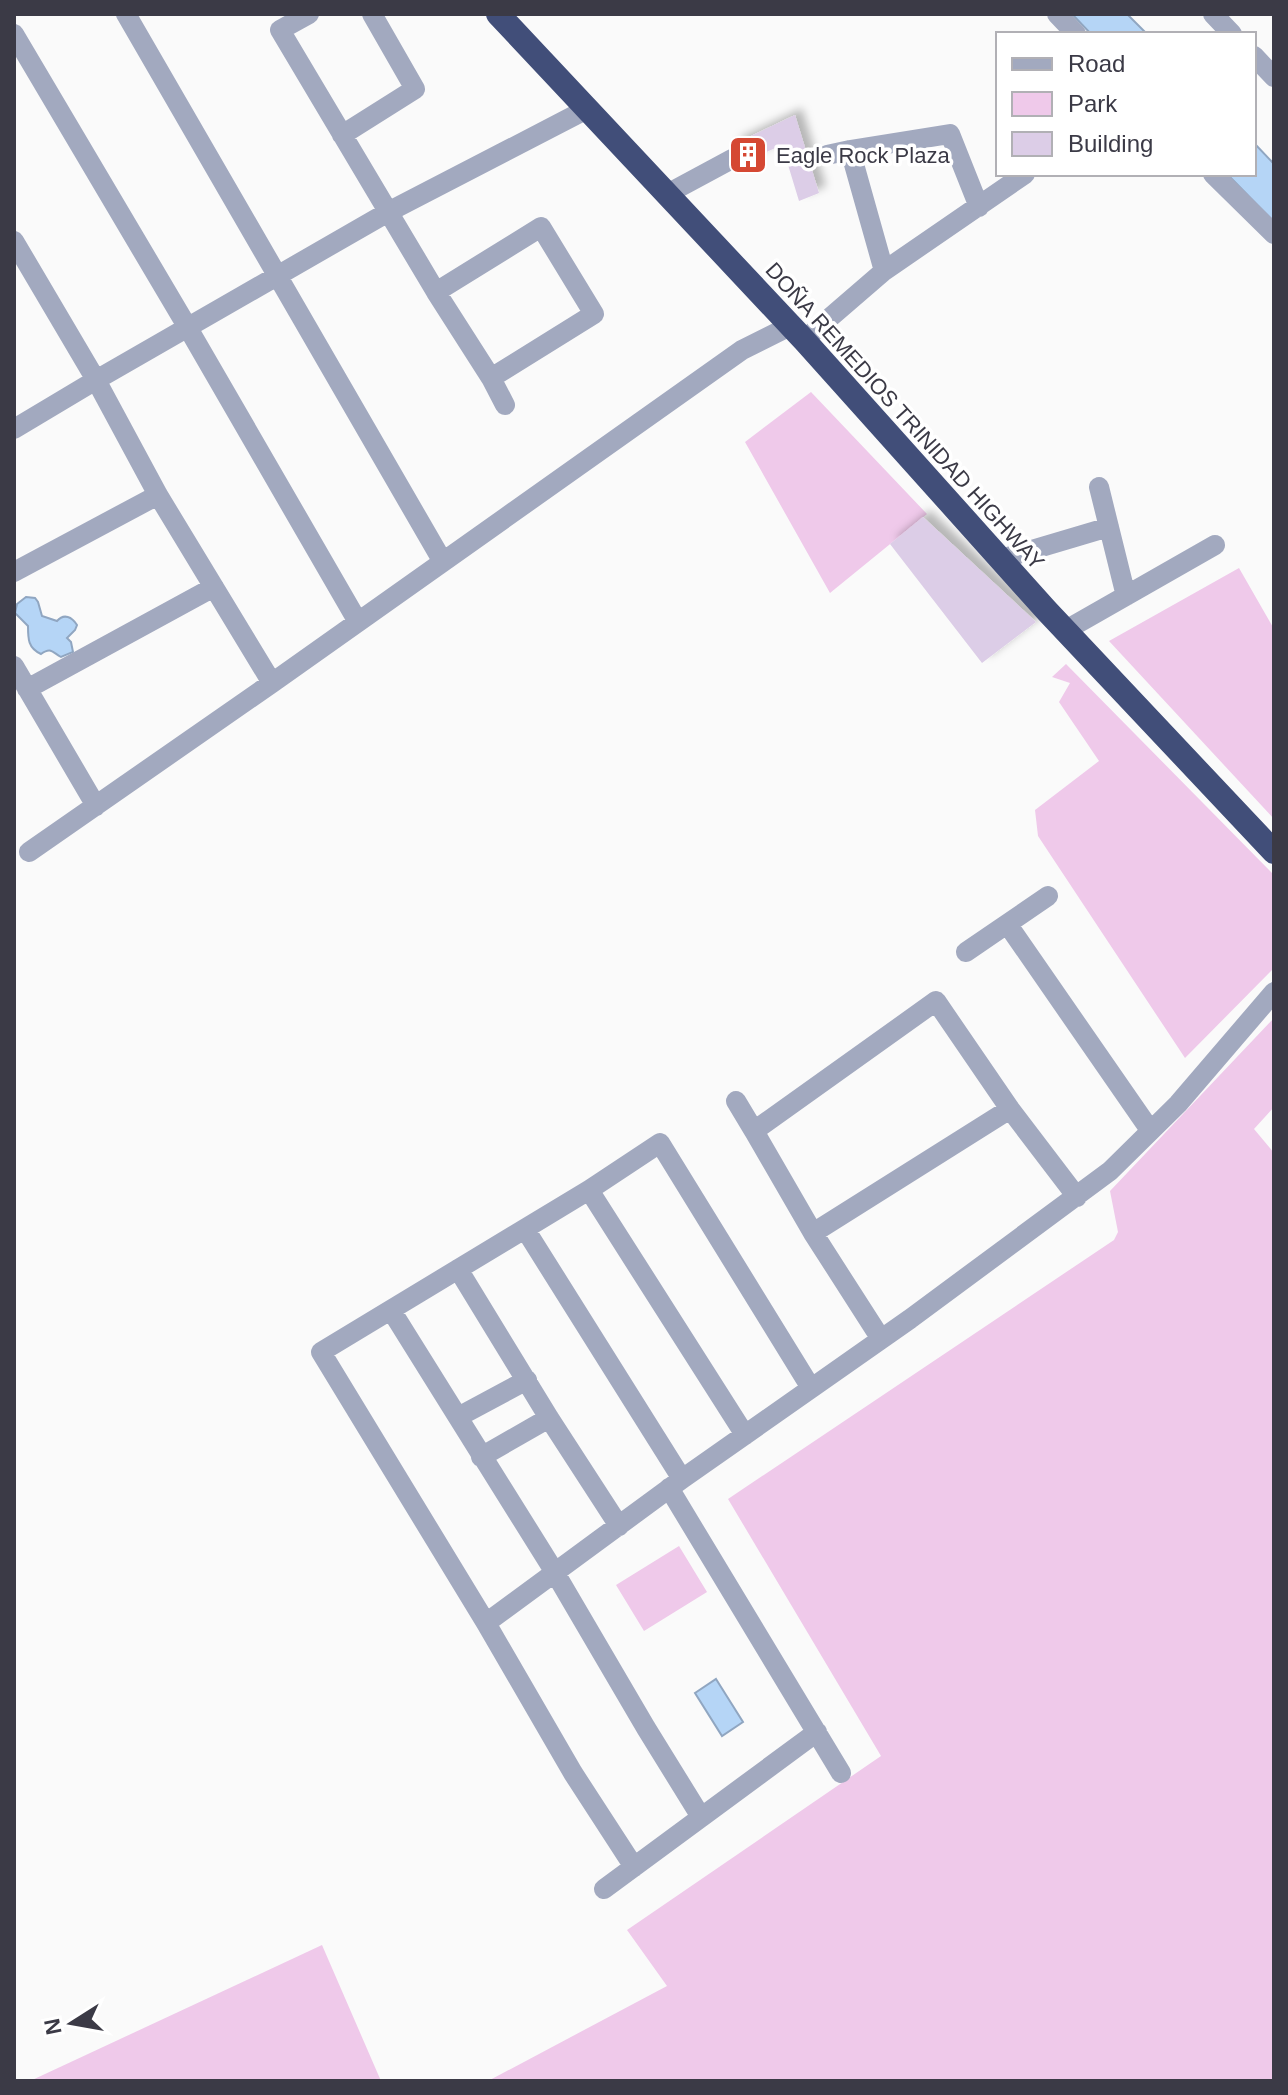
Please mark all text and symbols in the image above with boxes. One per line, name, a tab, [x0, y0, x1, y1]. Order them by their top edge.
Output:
legend	[996, 32, 1256, 176]
text: Road	[1068, 50, 1125, 77]
text: Park	[1068, 90, 1118, 117]
text: Building	[1068, 130, 1153, 157]
building icon: Eagle Rock Plaza	[727, 134, 769, 176]
place label: Eagle Rock Plaza	[776, 143, 950, 168]
street label: DOÑA REMEDIOS TRINIDAD HIGHWAY	[760, 257, 1050, 575]
north arrow	[32, 1983, 112, 2063]
text: N	[39, 2017, 67, 2037]

